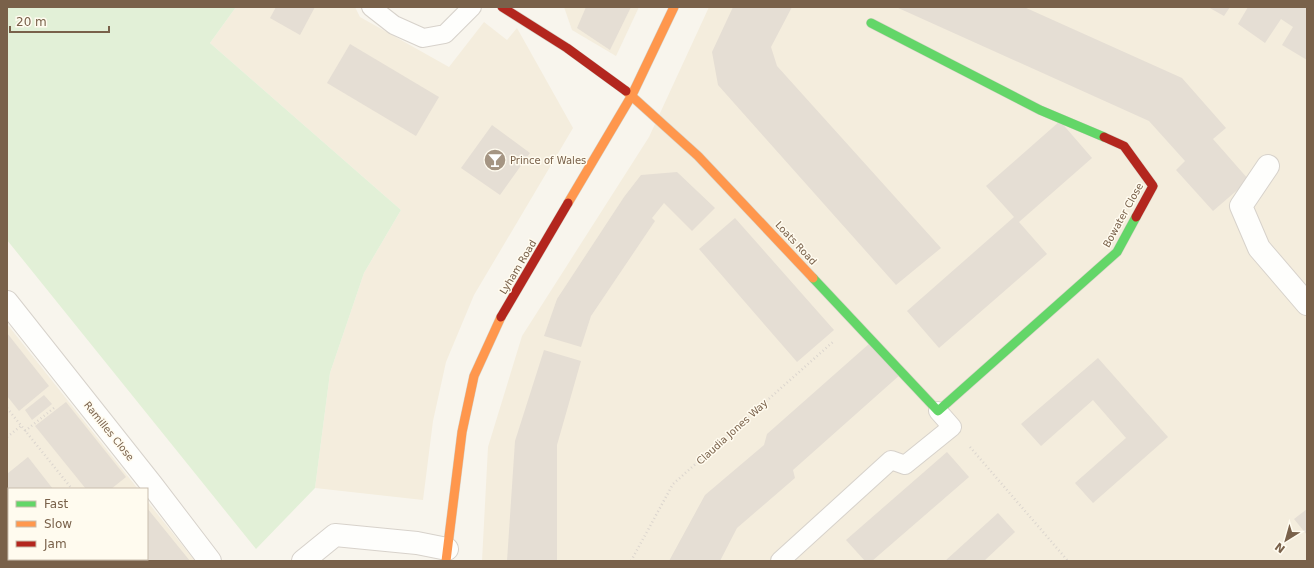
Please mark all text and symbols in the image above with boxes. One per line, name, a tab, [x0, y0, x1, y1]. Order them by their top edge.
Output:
scale bar	[10, 8, 109, 34]
text: 20 m	[16, 15, 47, 29]
bar icon: Prince of Wales	[482, 147, 508, 173]
place label: Prince of Wales	[510, 155, 586, 166]
street label: Bowater Close	[1101, 181, 1145, 249]
street label: Loats Road	[773, 219, 819, 267]
street label: Lyham Road	[498, 238, 538, 296]
street label: Claudia Jones Way	[694, 397, 770, 467]
street label: Ramilles Close	[82, 399, 136, 463]
legend	[8, 488, 148, 560]
text: Fast	[44, 497, 68, 511]
text: Slow	[44, 517, 72, 531]
north arrow	[1266, 520, 1306, 560]
text: Jam	[43, 537, 67, 551]
text: N	[1273, 540, 1288, 556]

